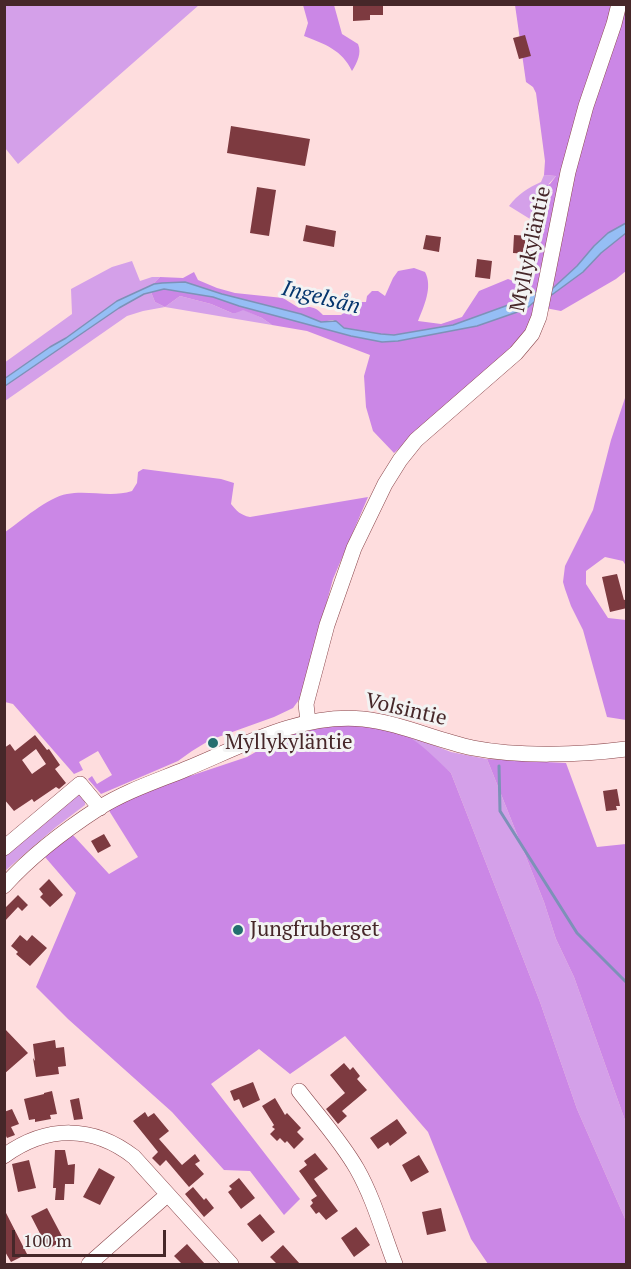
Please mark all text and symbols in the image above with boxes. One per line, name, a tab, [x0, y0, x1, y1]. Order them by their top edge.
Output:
street label: Myllykyläntie	[505, 184, 557, 314]
water label: Ingelsån	[279, 276, 363, 320]
street label: Volsintie	[363, 688, 449, 732]
place label: Myllykyläntie	[225, 730, 353, 756]
marker: Myllykyläntie	[206, 736, 220, 750]
place label: Jungfruberget	[250, 917, 380, 943]
marker: Jungfruberget	[231, 923, 245, 937]
scale bar	[15, 1218, 170, 1256]
text: 100 m	[23, 1228, 72, 1252]

